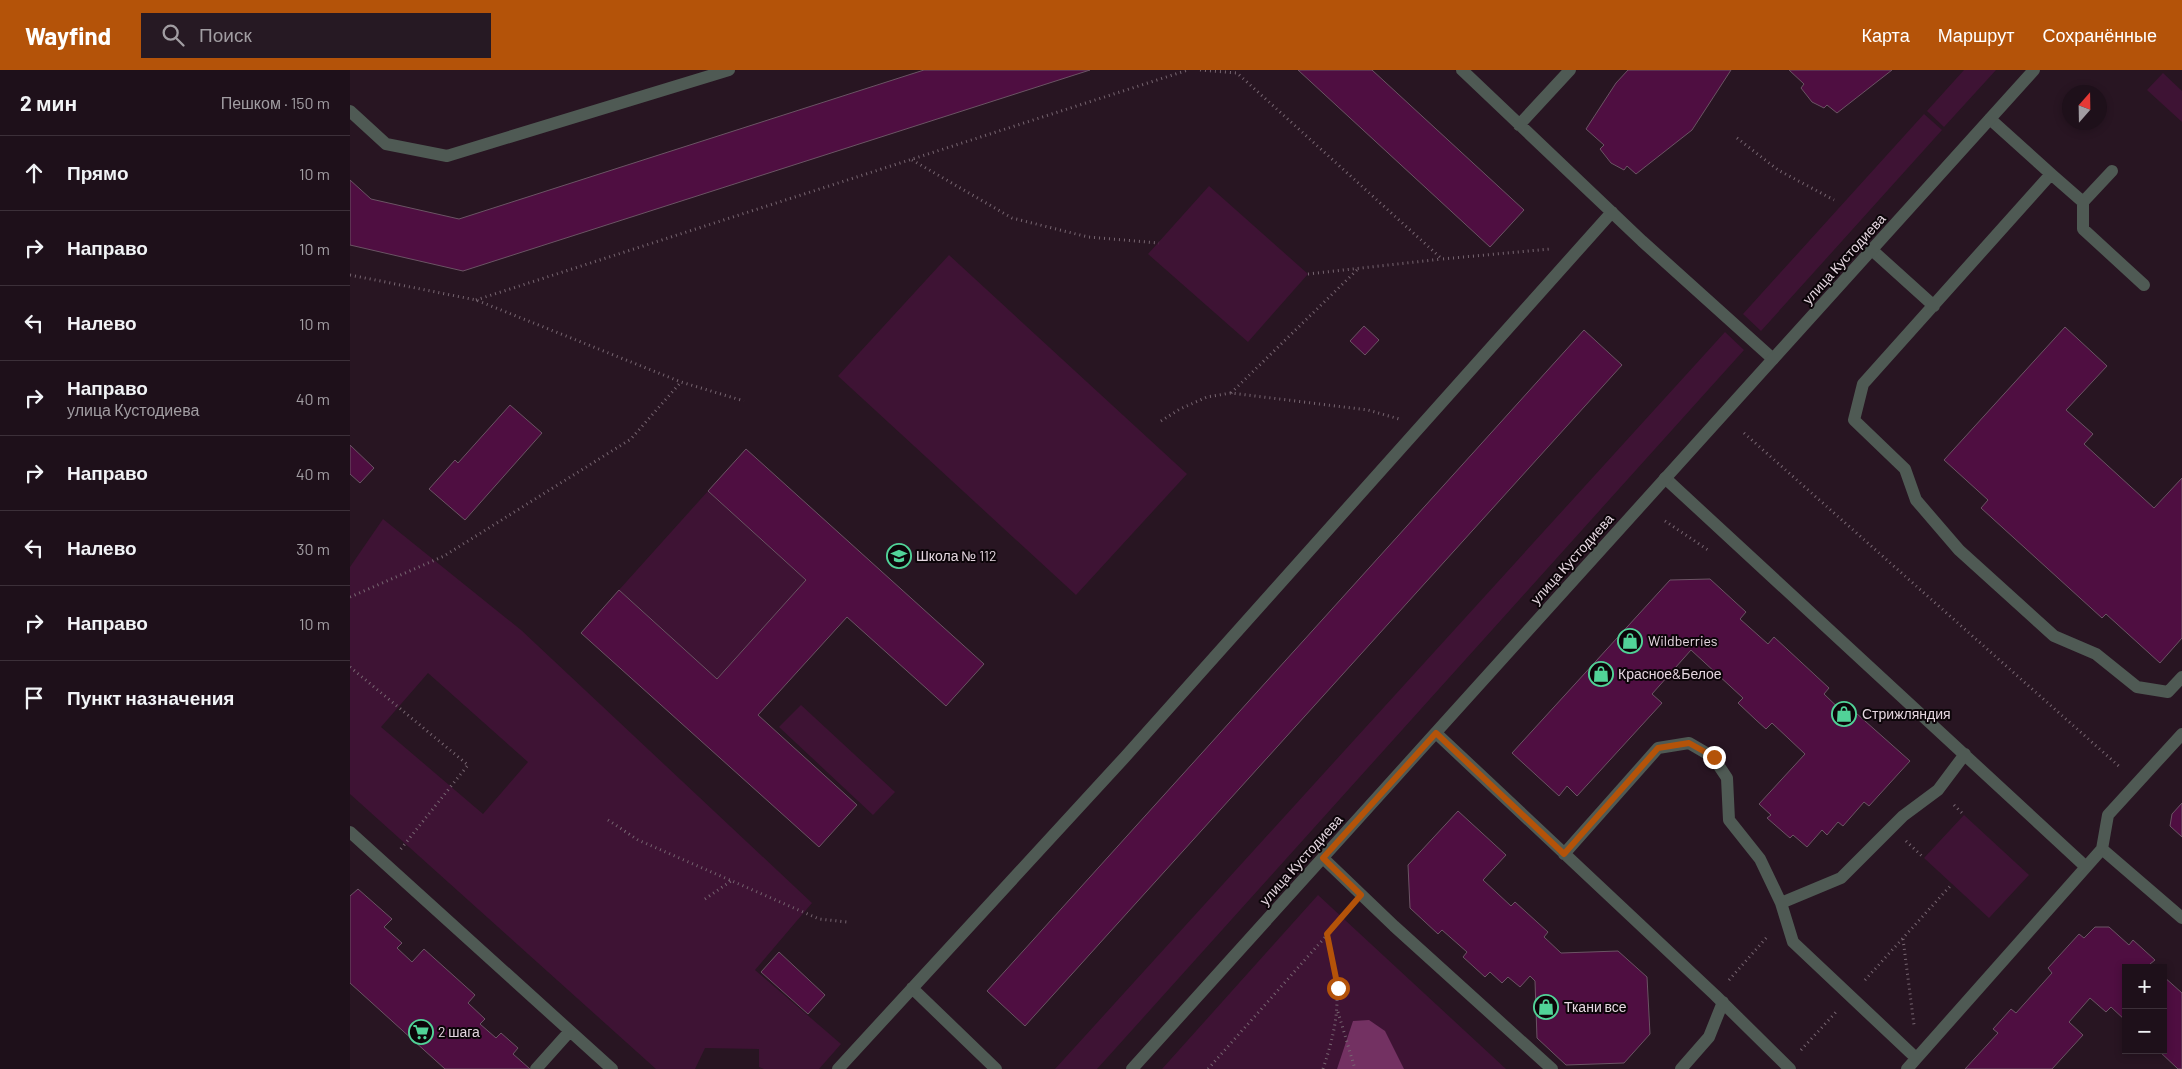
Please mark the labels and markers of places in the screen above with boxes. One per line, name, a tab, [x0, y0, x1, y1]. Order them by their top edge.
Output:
school or university icon: Школа № 112	[886, 543, 912, 569]
place label: Школа № 112	[916, 547, 997, 564]
shop icon: Wildberries	[1617, 628, 1643, 654]
place label: Wildberries	[1648, 632, 1718, 649]
shop icon: Красное&Белое	[1588, 661, 1614, 687]
place label: Красное&Белое	[1618, 665, 1722, 682]
shop icon: Стрижляндия	[1831, 701, 1857, 727]
place label: Стрижляндия	[1862, 705, 1951, 722]
shop icon: Ткани все	[1533, 994, 1559, 1020]
place label: Ткани все	[1564, 998, 1627, 1015]
supermarket icon: 2 шага	[408, 1019, 434, 1045]
place label: 2 шага	[438, 1023, 480, 1040]

